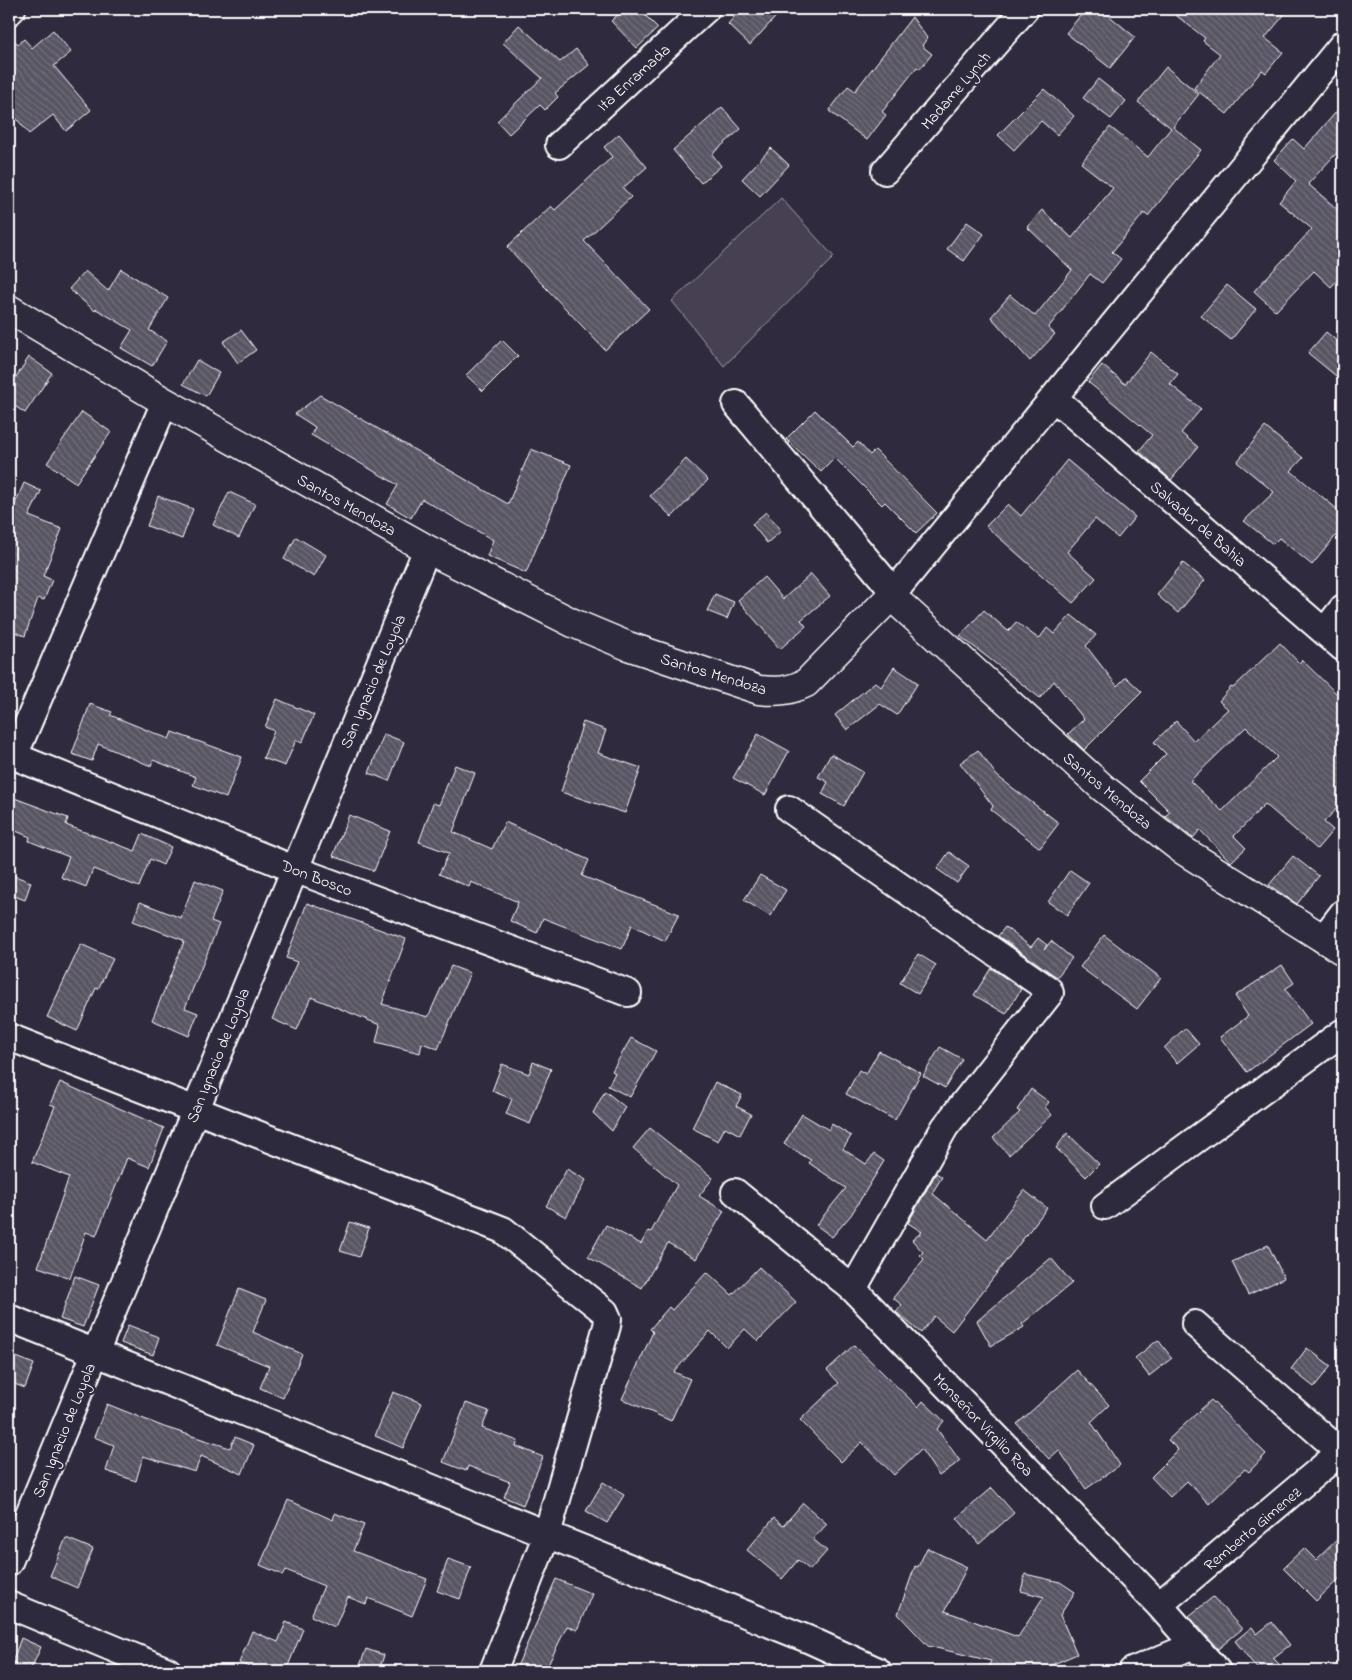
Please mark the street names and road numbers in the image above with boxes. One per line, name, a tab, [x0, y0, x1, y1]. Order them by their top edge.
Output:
street label: Ita Enramada	[592, 39, 676, 118]
street label: Madame Lynch	[916, 47, 997, 136]
street label: Santos Mendoza	[292, 469, 400, 543]
street label: Salvador de Bahia	[1144, 476, 1251, 573]
street label: San Ignacio de Loyola	[335, 611, 413, 753]
street label: Santos Mendoza	[657, 647, 770, 702]
street label: Santos Mendoza	[1057, 747, 1157, 836]
street label: Don Bosco	[276, 854, 355, 903]
street label: San Ignacio de Loyola	[181, 985, 257, 1127]
street label: San Ignacio de Loyola	[27, 1360, 103, 1502]
street label: Monseñor Virgilio Roa	[927, 1368, 1039, 1483]
street label: Remberto Gimenez	[1199, 1481, 1308, 1578]

